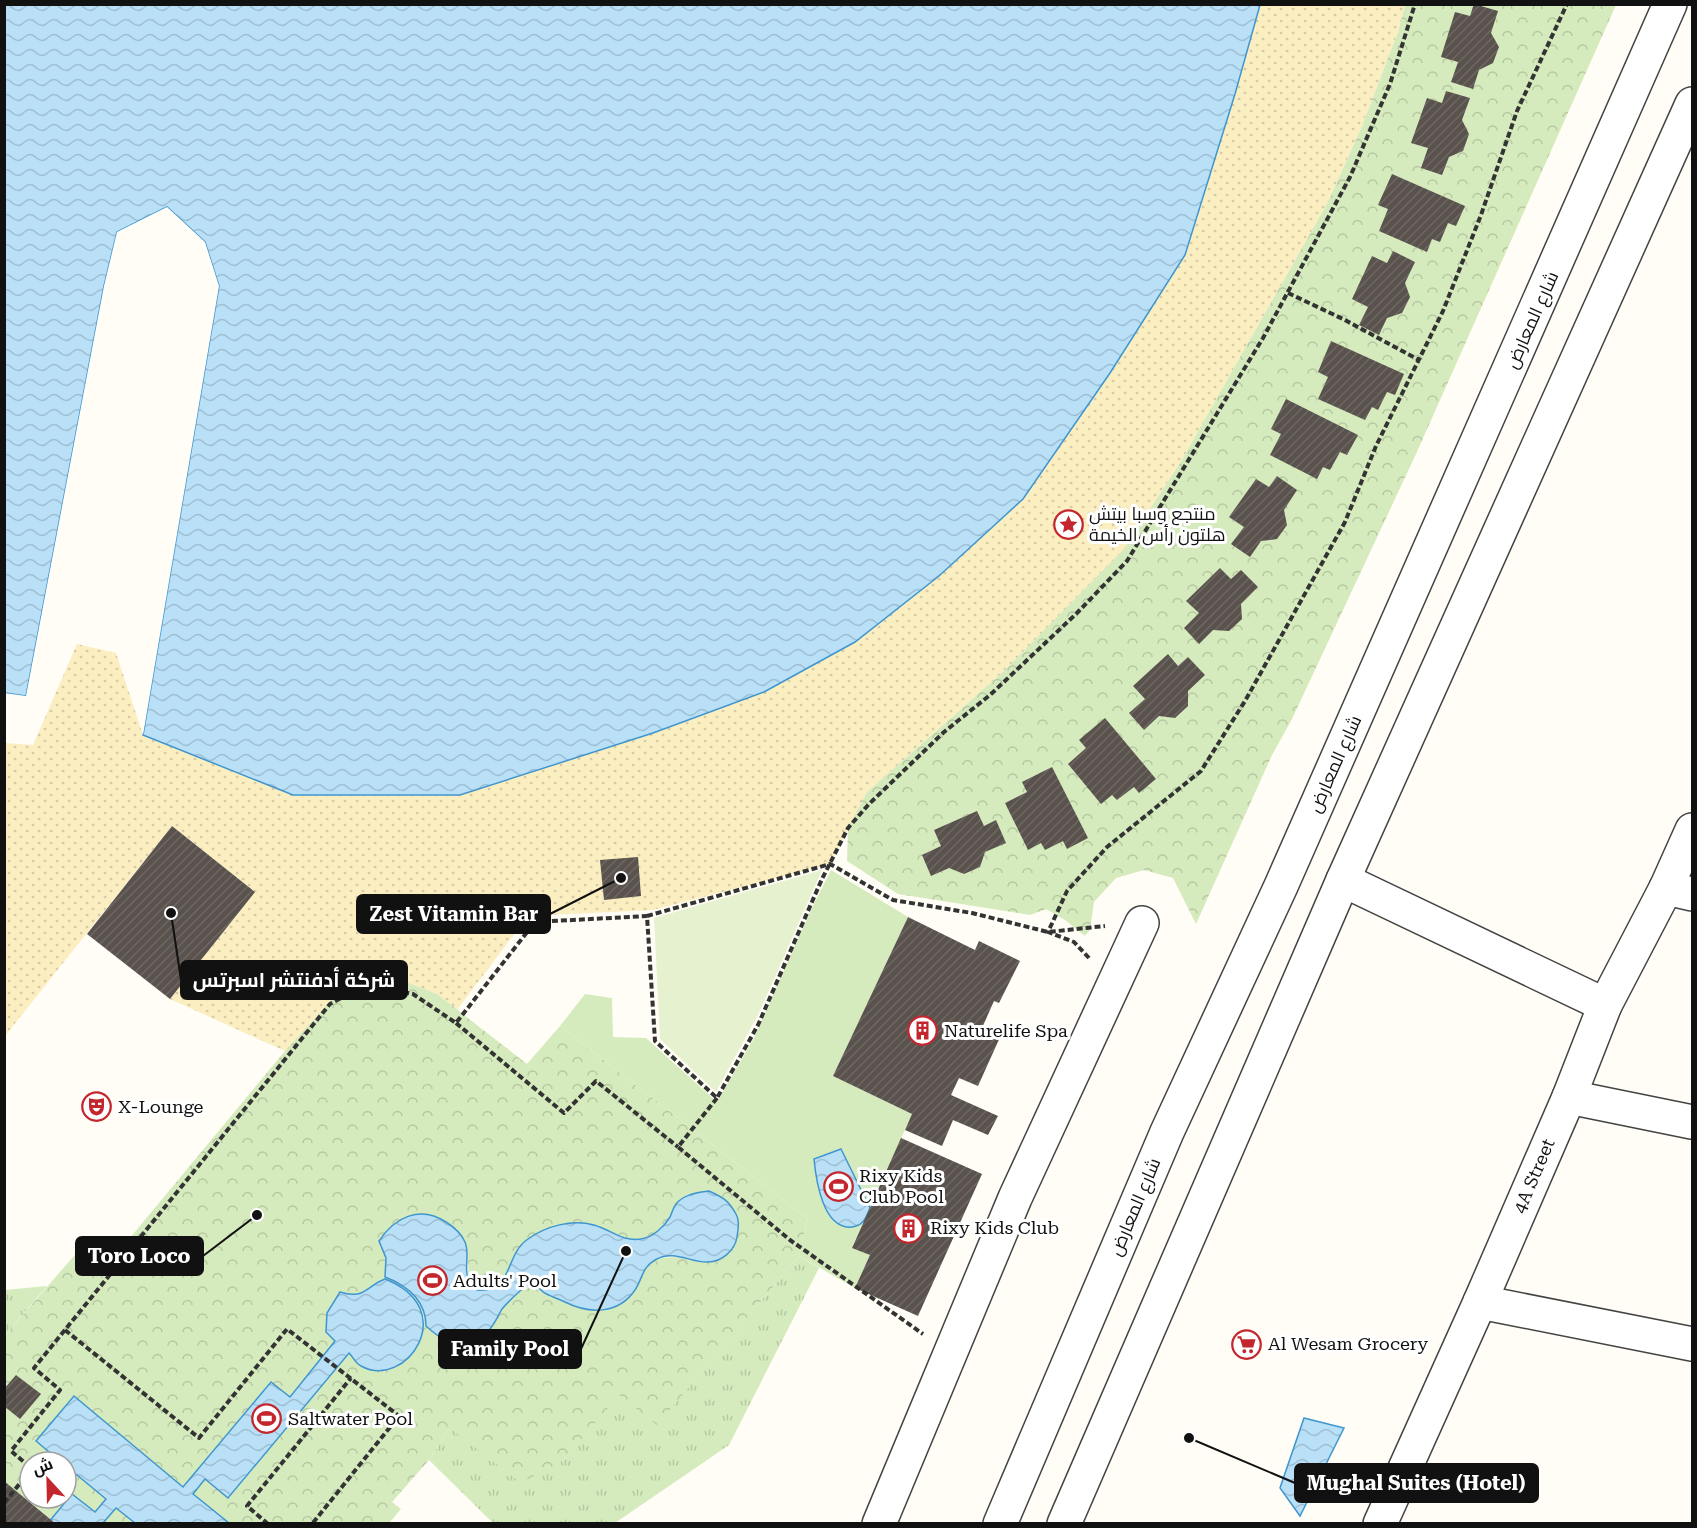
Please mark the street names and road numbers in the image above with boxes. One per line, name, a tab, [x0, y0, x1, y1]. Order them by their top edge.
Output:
street label: شارع المعارض	[1501, 268, 1564, 373]
street label: شارع المعارض	[1304, 712, 1367, 817]
street label: 4A Street	[1508, 1135, 1559, 1216]
street label: شارع المعارض	[1104, 1155, 1166, 1260]

